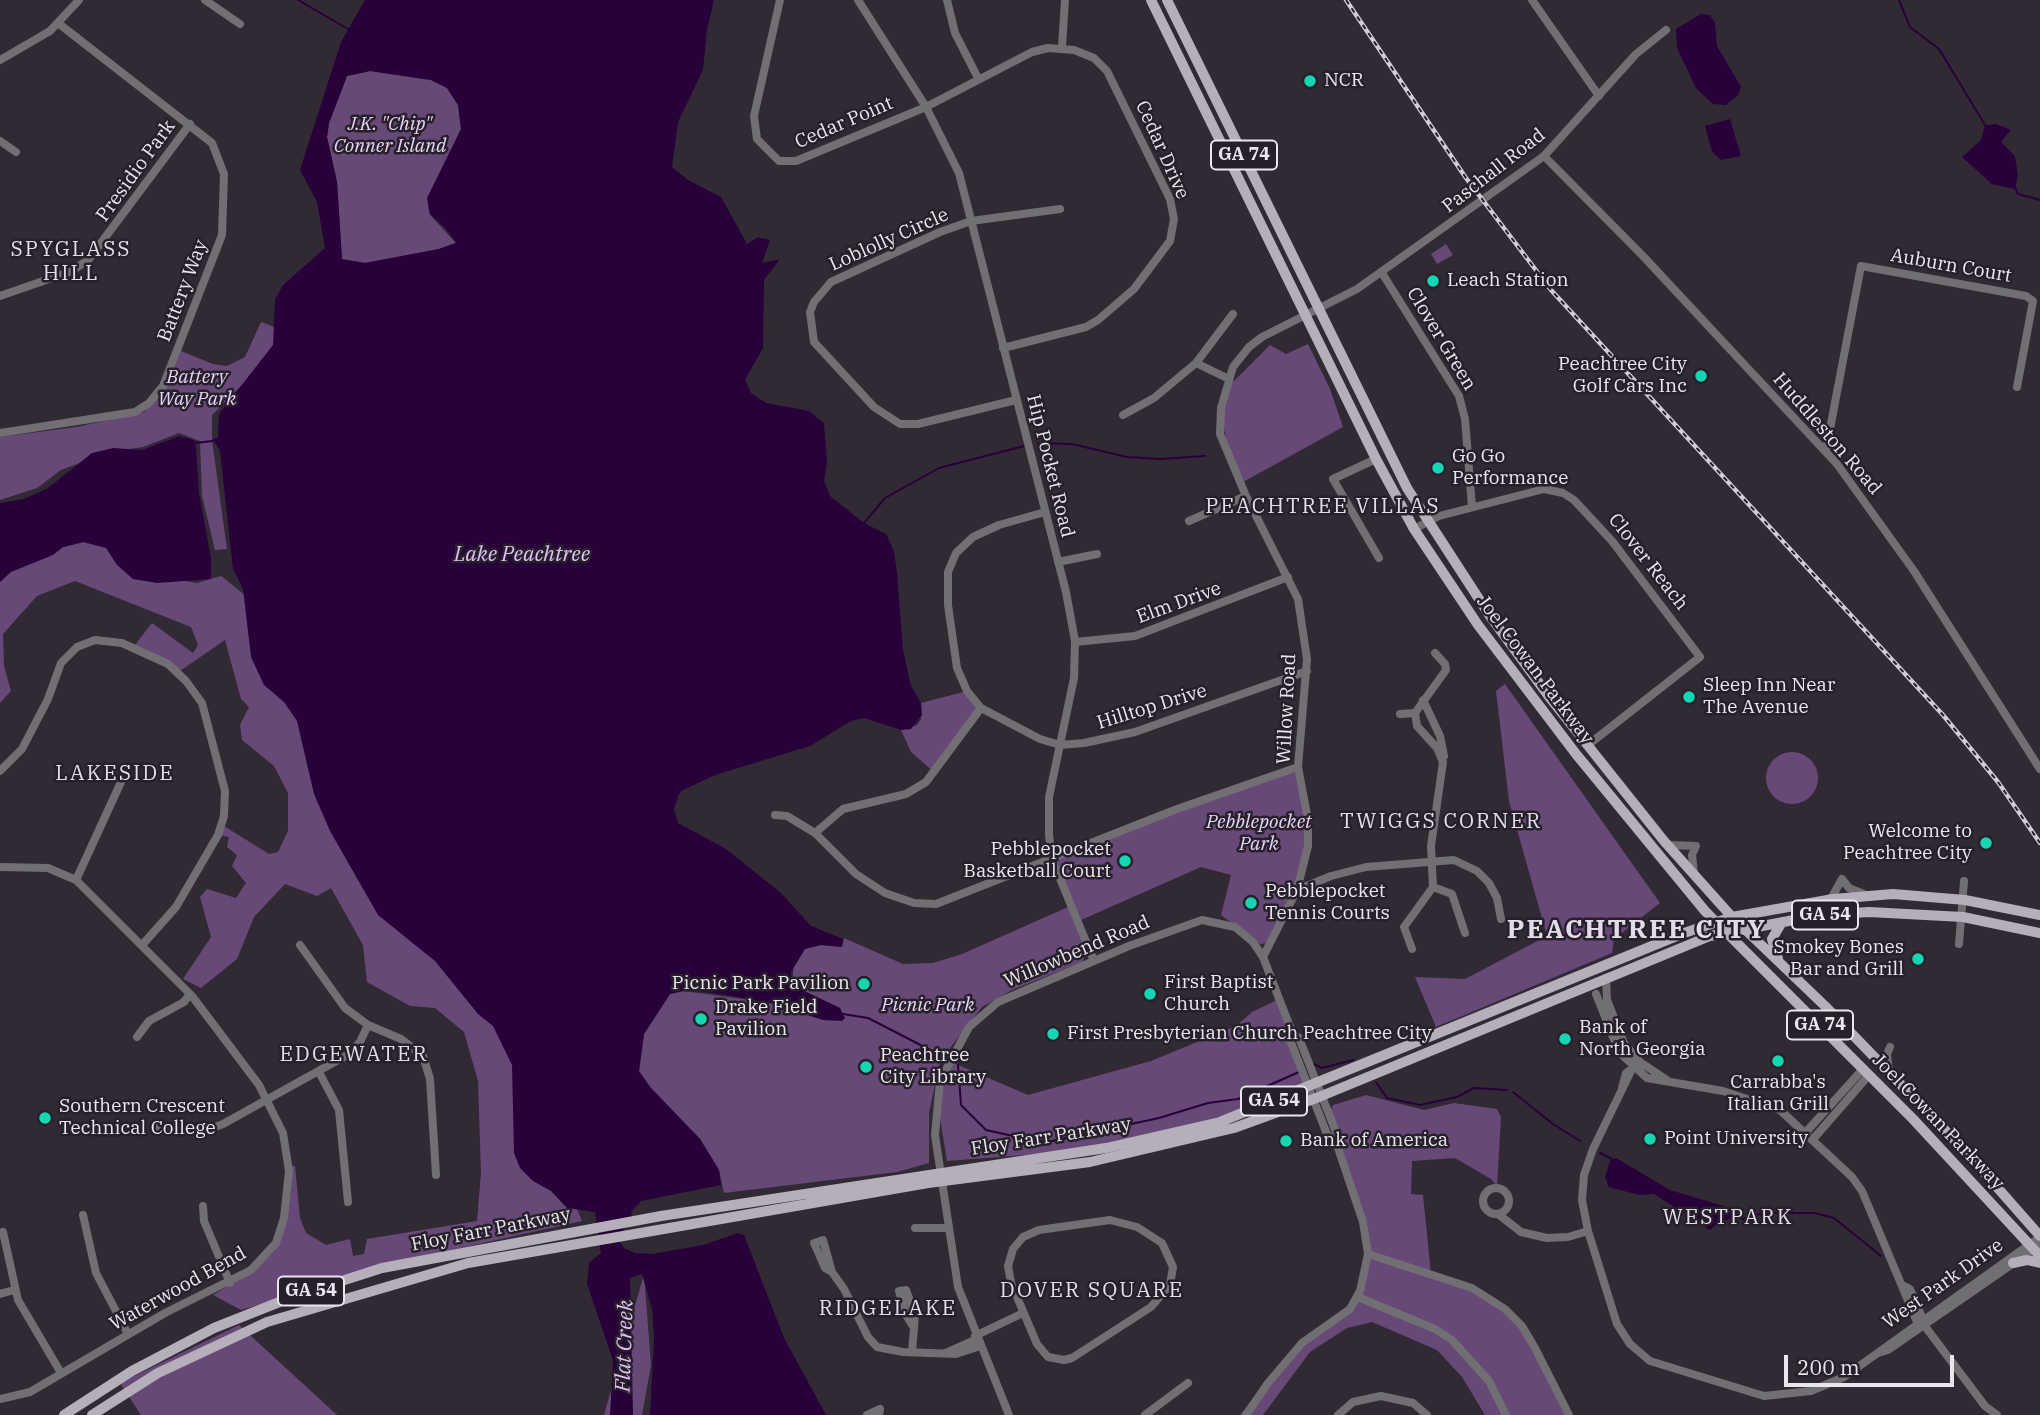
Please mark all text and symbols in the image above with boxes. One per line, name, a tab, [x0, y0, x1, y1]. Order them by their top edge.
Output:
place label: NCR	[1324, 70, 1364, 92]
marker: NCR	[1302, 73, 1318, 89]
street label: Cedar Point	[792, 92, 896, 154]
street label: Cedar Drive	[1130, 97, 1194, 203]
park label: J.K. "Chip" Conner Island	[334, 114, 446, 158]
street label: Presidio Park	[92, 116, 180, 226]
street label: Paschall Road	[1438, 124, 1550, 218]
road number: GA 74	[1211, 140, 1277, 170]
street label: Loblolly Circle	[826, 204, 952, 276]
district label: SPYGLASS HILL	[12, 237, 130, 287]
street label: Battery Way	[153, 237, 213, 345]
street label: Auburn Court	[1889, 244, 2013, 288]
place label: Leach Station	[1447, 270, 1569, 292]
marker: Leach Station	[1425, 273, 1441, 289]
street label: Clover Green	[1401, 283, 1481, 395]
place label: Peachtree City Golf Cars Inc	[1558, 354, 1687, 398]
park label: Battery Way Park	[158, 367, 236, 411]
marker: Peachtree City Golf Cars Inc	[1693, 368, 1709, 384]
street label: Huddleston Road	[1768, 368, 1886, 500]
street label: Hip Pocket Road	[1021, 392, 1079, 540]
place label: Go Go Performance	[1452, 446, 1568, 490]
marker: Go Go Performance	[1430, 460, 1446, 476]
district label: PEACHTREE VILLAS	[1207, 494, 1439, 520]
street label: Clover Reach	[1603, 509, 1693, 615]
water label: Lake Peachtree	[454, 542, 590, 568]
street label: Elm Drive	[1134, 577, 1224, 629]
street label: Joel Cowan Parkway	[1472, 591, 1598, 749]
street label: Willow Road	[1273, 653, 1301, 765]
place label: Sleep Inn Near The Avenue	[1703, 675, 1835, 719]
street label: Hilltop Drive	[1094, 679, 1210, 735]
marker: Sleep Inn Near The Avenue	[1681, 689, 1697, 705]
district label: LAKESIDE	[56, 761, 174, 787]
district label: TWIGGS CORNER	[1342, 809, 1540, 835]
park label: Pebblepocket Park	[1206, 812, 1312, 856]
place label: Welcome to Peachtree City	[1843, 821, 1972, 865]
marker: Welcome to Peachtree City	[1978, 835, 1994, 851]
place label: Pebblepocket Basketball Court	[963, 839, 1111, 883]
marker: Pebblepocket Basketball Court	[1117, 853, 1133, 869]
place label: Pebblepocket Tennis Courts	[1265, 881, 1390, 925]
marker: Pebblepocket Tennis Courts	[1243, 895, 1259, 911]
road number: GA 54	[1792, 900, 1858, 930]
street label: Willowbend Road	[1001, 911, 1153, 993]
district label: PEACHTREE CITY	[1509, 914, 1765, 946]
place label: Smokey Bones Bar and Grill	[1774, 937, 1904, 981]
marker: Smokey Bones Bar and Grill	[1910, 951, 1926, 967]
place label: First Baptist Church	[1164, 972, 1273, 1016]
place label: Picnic Park Pavilion	[672, 973, 850, 995]
marker: Picnic Park Pavilion	[856, 976, 872, 992]
marker: First Baptist Church	[1142, 986, 1158, 1002]
park label: Picnic Park	[881, 995, 975, 1017]
place label: Drake Field Pavilion	[715, 997, 817, 1041]
road number: GA 74	[1787, 1010, 1853, 1040]
marker: Drake Field Pavilion	[693, 1011, 709, 1027]
place label: Bank of North Georgia	[1579, 1017, 1706, 1061]
place label: First Presbyterian Church Peachtree City	[1067, 1023, 1432, 1045]
marker: First Presbyterian Church Peachtree City	[1045, 1026, 1061, 1042]
marker: Bank of North Georgia	[1557, 1031, 1573, 1047]
district label: EDGEWATER	[281, 1042, 427, 1068]
place label: Peachtree City Library	[880, 1045, 986, 1089]
street label: Joel Cowan Parkway	[1867, 1049, 2009, 1195]
marker: Carrabba's Italian Grill	[1770, 1053, 1786, 1069]
marker: Peachtree City Library	[858, 1059, 874, 1075]
place label: Carrabba's Italian Grill	[1727, 1072, 1829, 1116]
road number: GA 54	[1241, 1086, 1307, 1116]
place label: Southern Crescent Technical College	[59, 1096, 225, 1140]
marker: Southern Crescent Technical College	[37, 1110, 53, 1126]
street label: Floy Farr Parkway	[969, 1113, 1133, 1161]
place label: Point University	[1664, 1128, 1808, 1150]
place label: Bank of America	[1300, 1130, 1448, 1152]
marker: Point University	[1642, 1131, 1658, 1147]
marker: Bank of America	[1278, 1133, 1294, 1149]
street label: Floy Farr Parkway	[409, 1203, 573, 1257]
district label: WESTPARK	[1663, 1205, 1793, 1231]
street label: West Park Drive	[1878, 1234, 2008, 1334]
street label: Waterwood Bend	[106, 1242, 250, 1336]
road number: GA 54	[278, 1276, 344, 1306]
district label: DOVER SQUARE	[1001, 1278, 1183, 1304]
district label: RIDGELAKE	[820, 1296, 956, 1322]
water label: Flat Creek	[611, 1300, 639, 1392]
scale bar	[1788, 1342, 1958, 1386]
text: 200 m	[1797, 1353, 1860, 1381]

